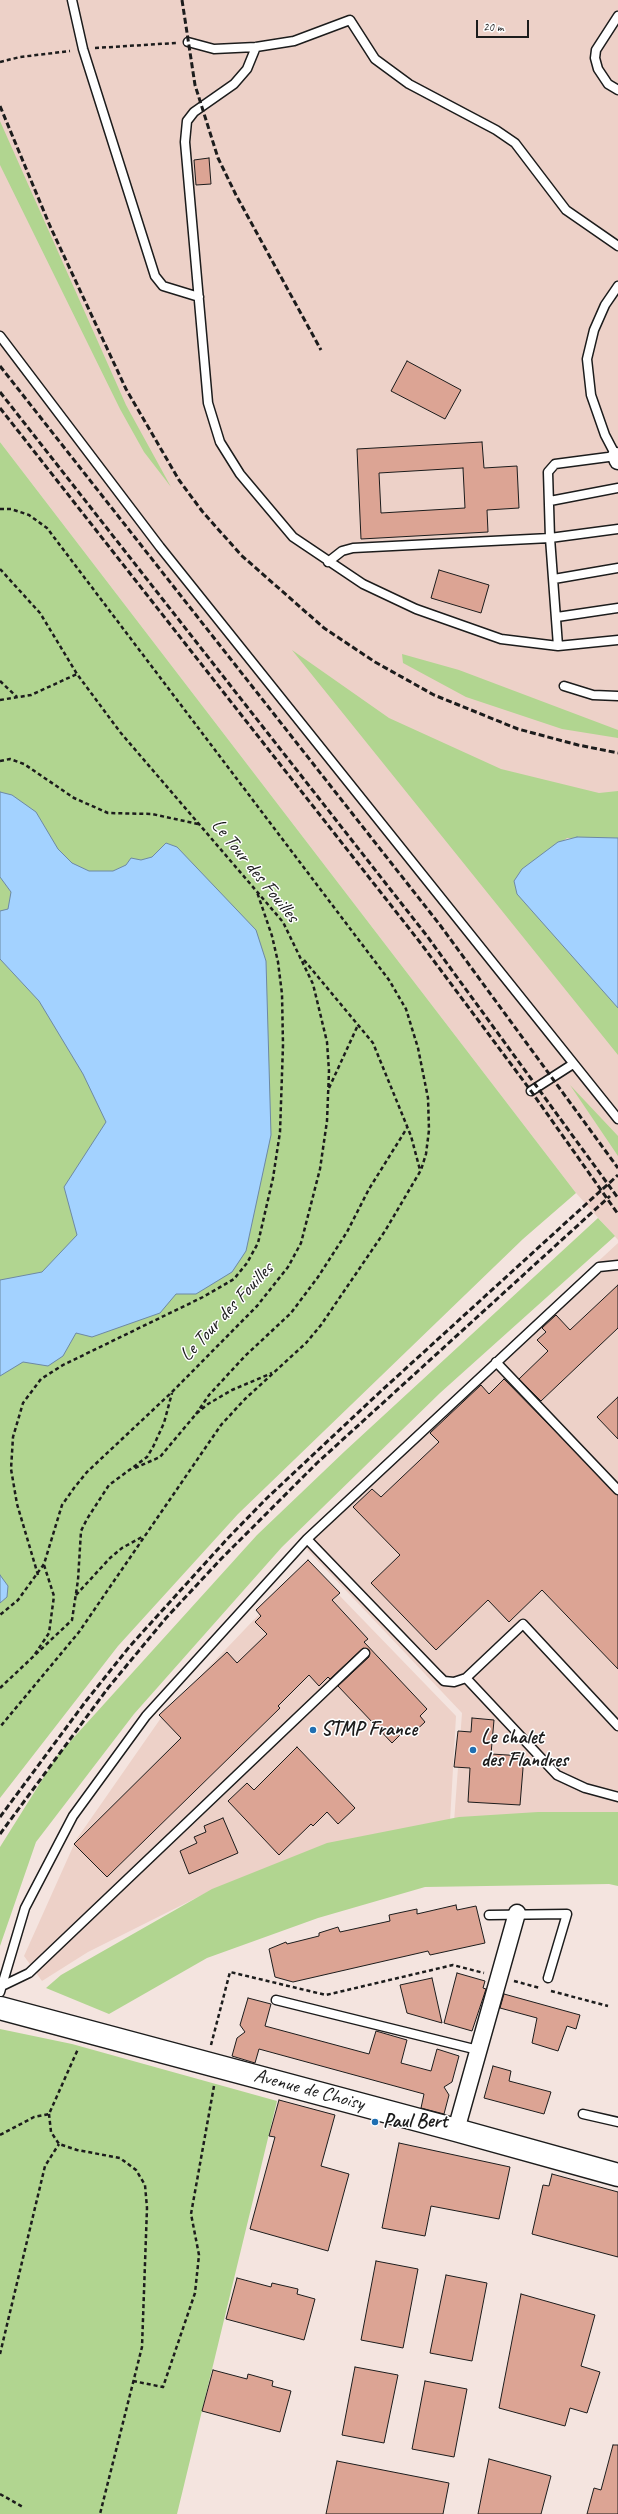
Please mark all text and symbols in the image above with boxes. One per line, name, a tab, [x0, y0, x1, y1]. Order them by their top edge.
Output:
scale bar	[478, 12, 531, 38]
text: 20 m	[483, 19, 503, 35]
street label: Le Tour des Fouilles	[206, 814, 304, 928]
street label: Le Tour des Fouilles	[175, 1257, 279, 1367]
place label: STMP France	[321, 1718, 417, 1742]
marker: STMP France	[308, 1725, 318, 1735]
place label: Le chalet des Flandres	[481, 1726, 568, 1773]
marker: Le chalet des Flandres	[468, 1745, 478, 1755]
street label: Avenue de Choisy	[251, 2064, 367, 2116]
place label: Paul Bert	[383, 2110, 447, 2134]
marker: Paul Bert	[370, 2117, 380, 2127]

